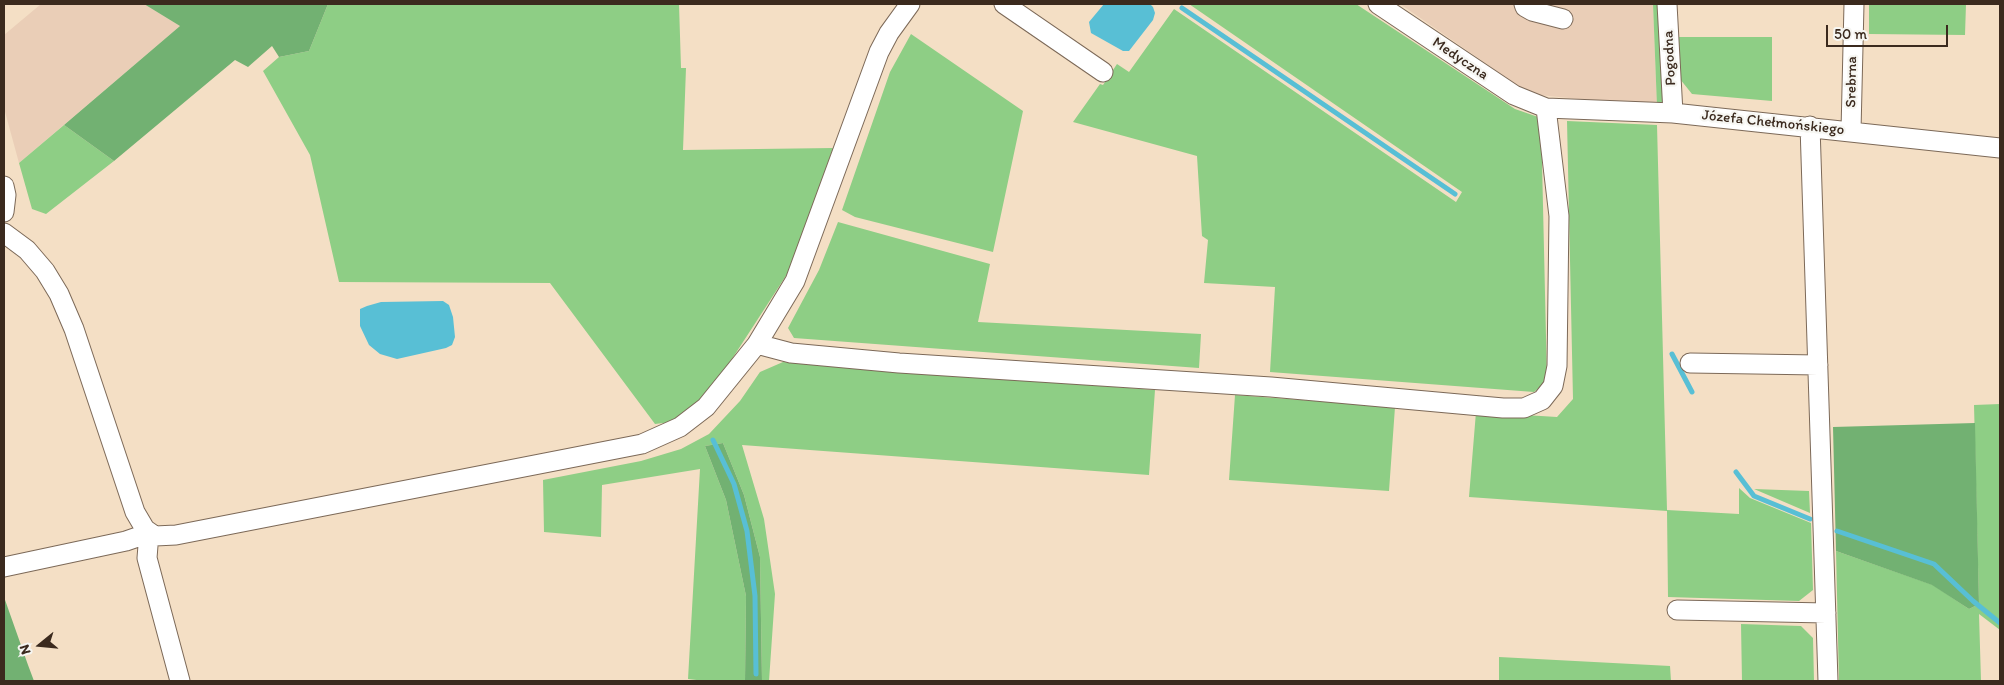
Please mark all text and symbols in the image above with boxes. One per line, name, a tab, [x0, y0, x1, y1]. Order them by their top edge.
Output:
scale bar	[1829, 15, 1952, 47]
text: 50 m	[1834, 25, 1867, 43]
street label: Pogodna	[1660, 30, 1680, 86]
street label: Medyczna	[1429, 34, 1491, 84]
street label: Srebrna	[1843, 56, 1861, 108]
street label: Józefa Chełmońskiego	[1701, 107, 1845, 139]
north arrow	[15, 620, 65, 670]
text: N	[16, 643, 35, 657]

